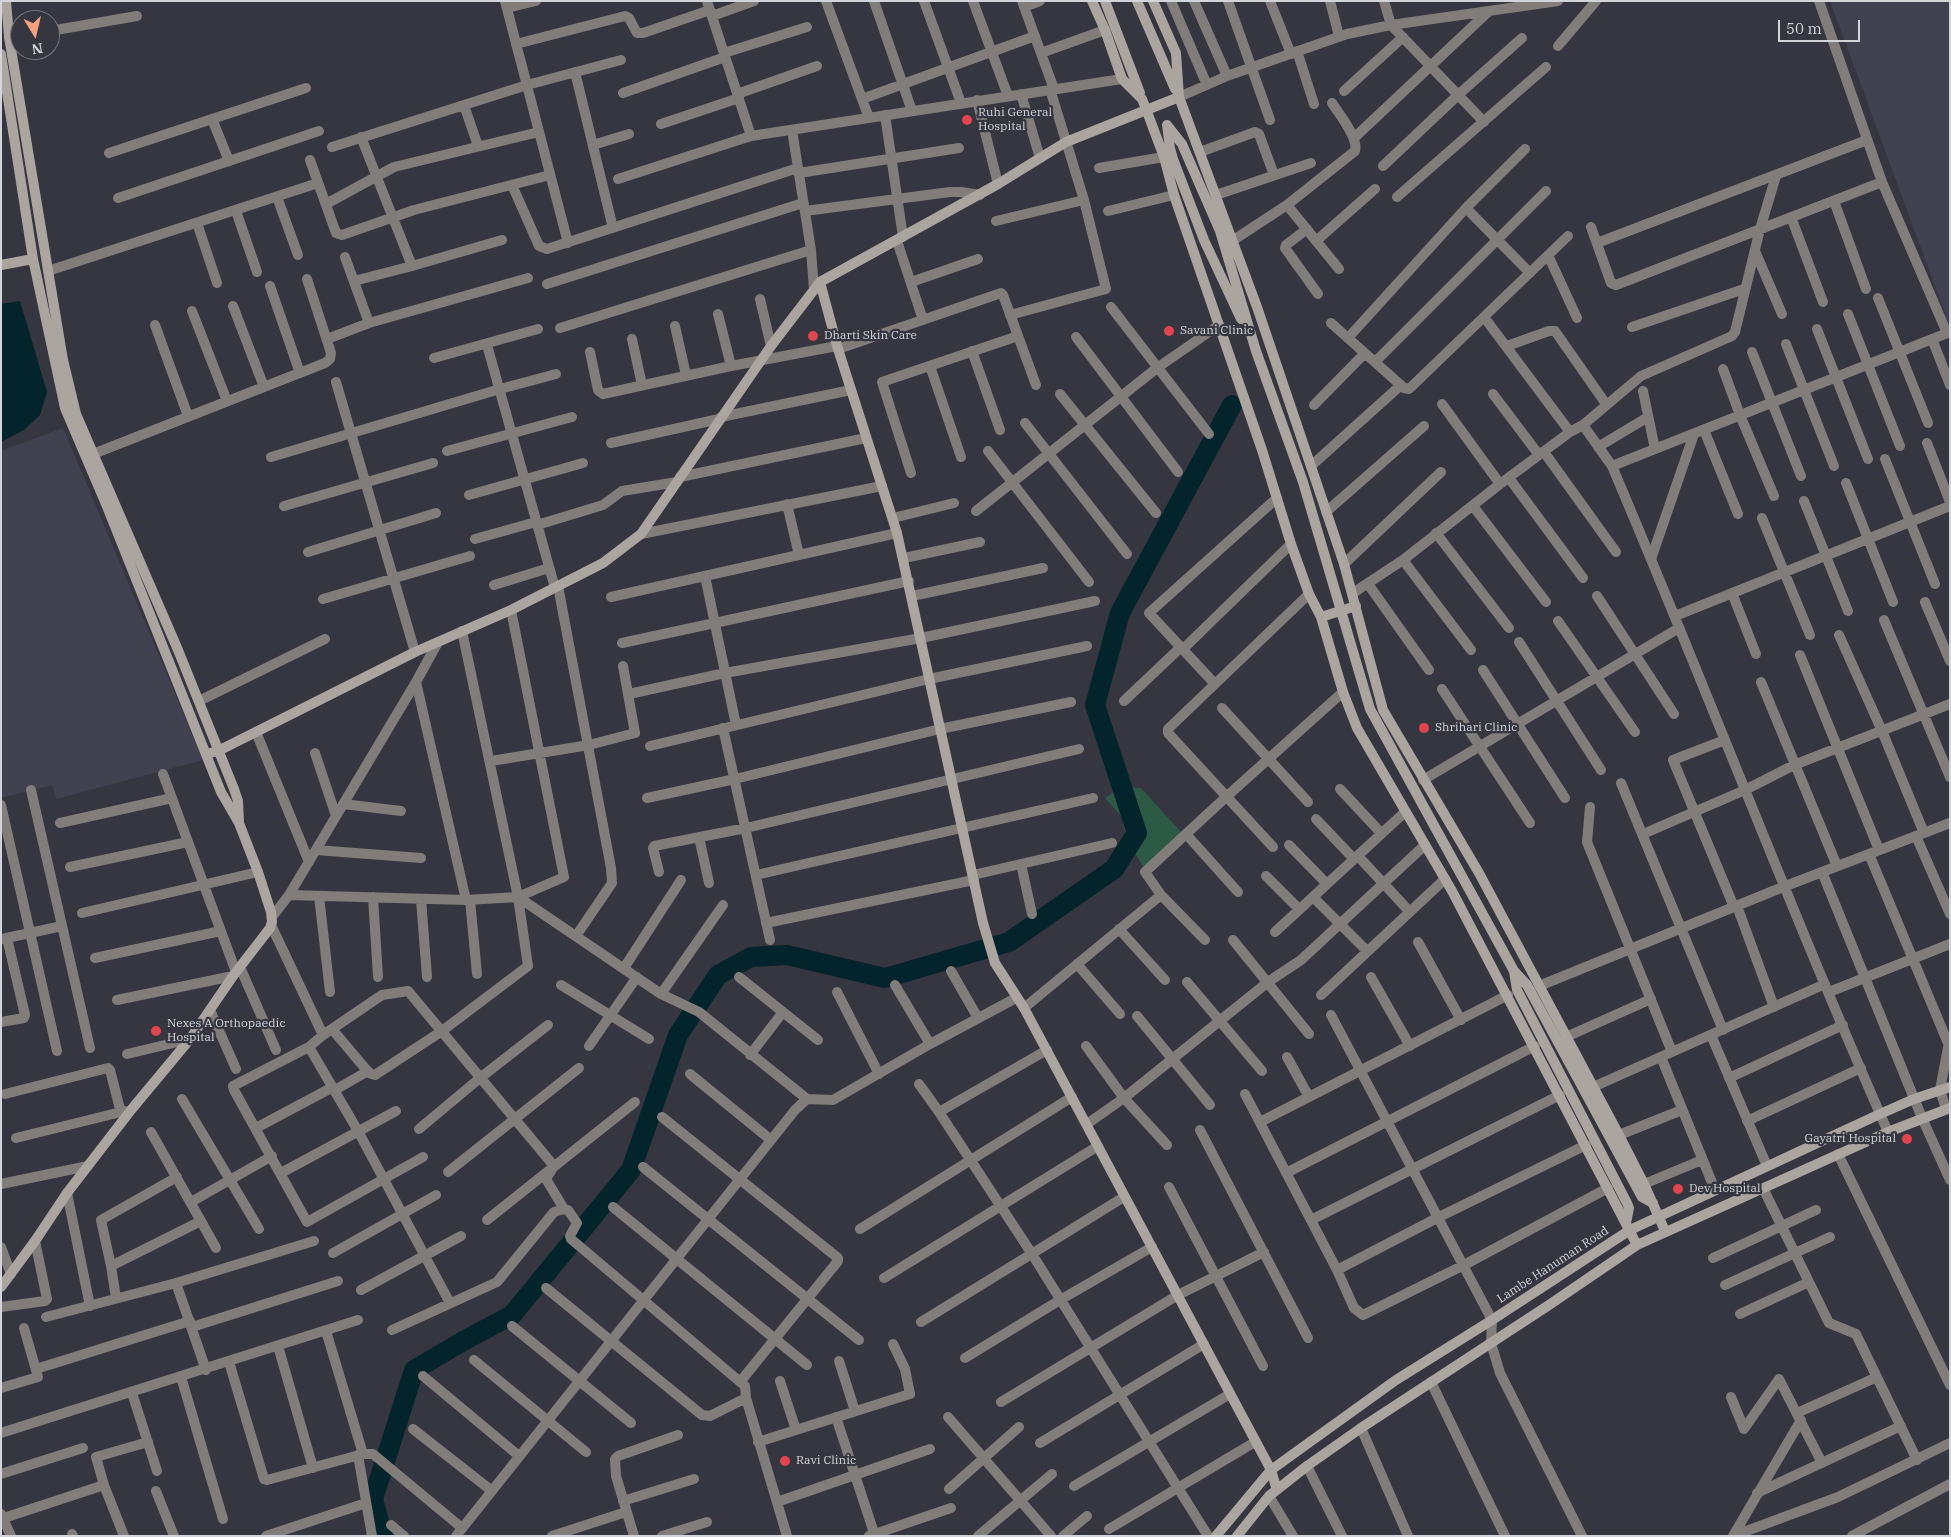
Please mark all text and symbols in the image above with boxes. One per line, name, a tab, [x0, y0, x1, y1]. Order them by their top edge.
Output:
north arrow	[10, 10, 60, 60]
scale bar	[1781, 10, 1864, 42]
text: 50 m	[1786, 19, 1822, 38]
text: N	[30, 39, 44, 59]
place label: Ruhi General Hospital	[978, 106, 1052, 134]
marker: Ruhi General Hospital	[960, 113, 974, 127]
marker: Savani Clinic	[1162, 324, 1176, 338]
place label: Savani Clinic	[1180, 324, 1253, 338]
marker: Dharti Skin Care	[806, 329, 820, 343]
place label: Dharti Skin Care	[824, 329, 917, 343]
marker: Shrihari Clinic	[1417, 721, 1431, 735]
place label: Shrihari Clinic	[1435, 721, 1517, 735]
place label: Nexes A Orthopaedic Hospital	[167, 1017, 286, 1045]
marker: Nexes A Orthopaedic Hospital	[149, 1024, 163, 1038]
place label: Gayatri Hospital	[1804, 1132, 1896, 1146]
marker: Gayatri Hospital	[1900, 1132, 1914, 1146]
marker: Dev Hospital	[1671, 1182, 1685, 1196]
place label: Dev Hospital	[1689, 1182, 1761, 1196]
street label: Lambe Hanuman Road	[1495, 1224, 1611, 1306]
marker: Ravi Clinic	[778, 1454, 792, 1468]
place label: Ravi Clinic	[796, 1454, 856, 1468]

